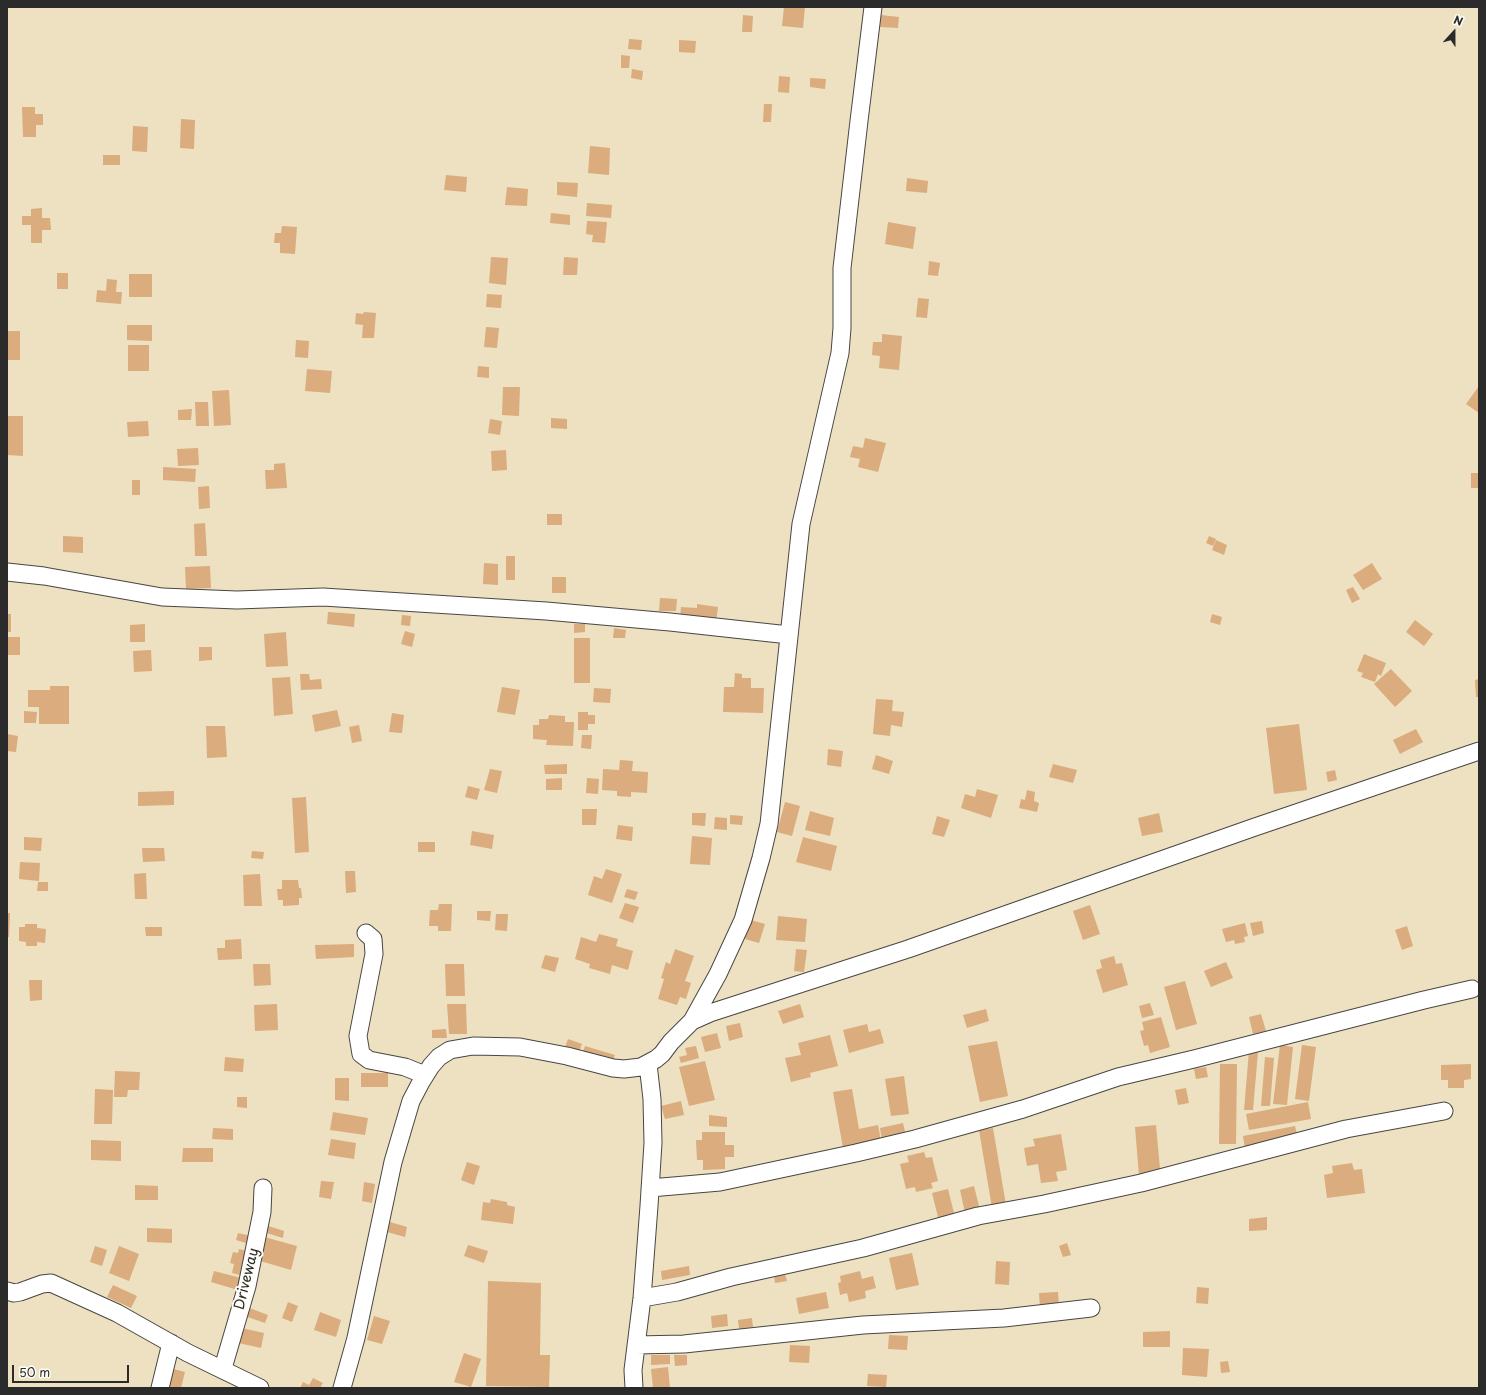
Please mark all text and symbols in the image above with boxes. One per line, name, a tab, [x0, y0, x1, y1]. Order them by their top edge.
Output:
text: N	[1451, 11, 1466, 30]
north arrow	[1434, 12, 1474, 52]
street label: Driveway	[231, 1246, 263, 1312]
scale bar	[14, 1357, 131, 1383]
text: 50 m	[19, 1363, 50, 1381]

